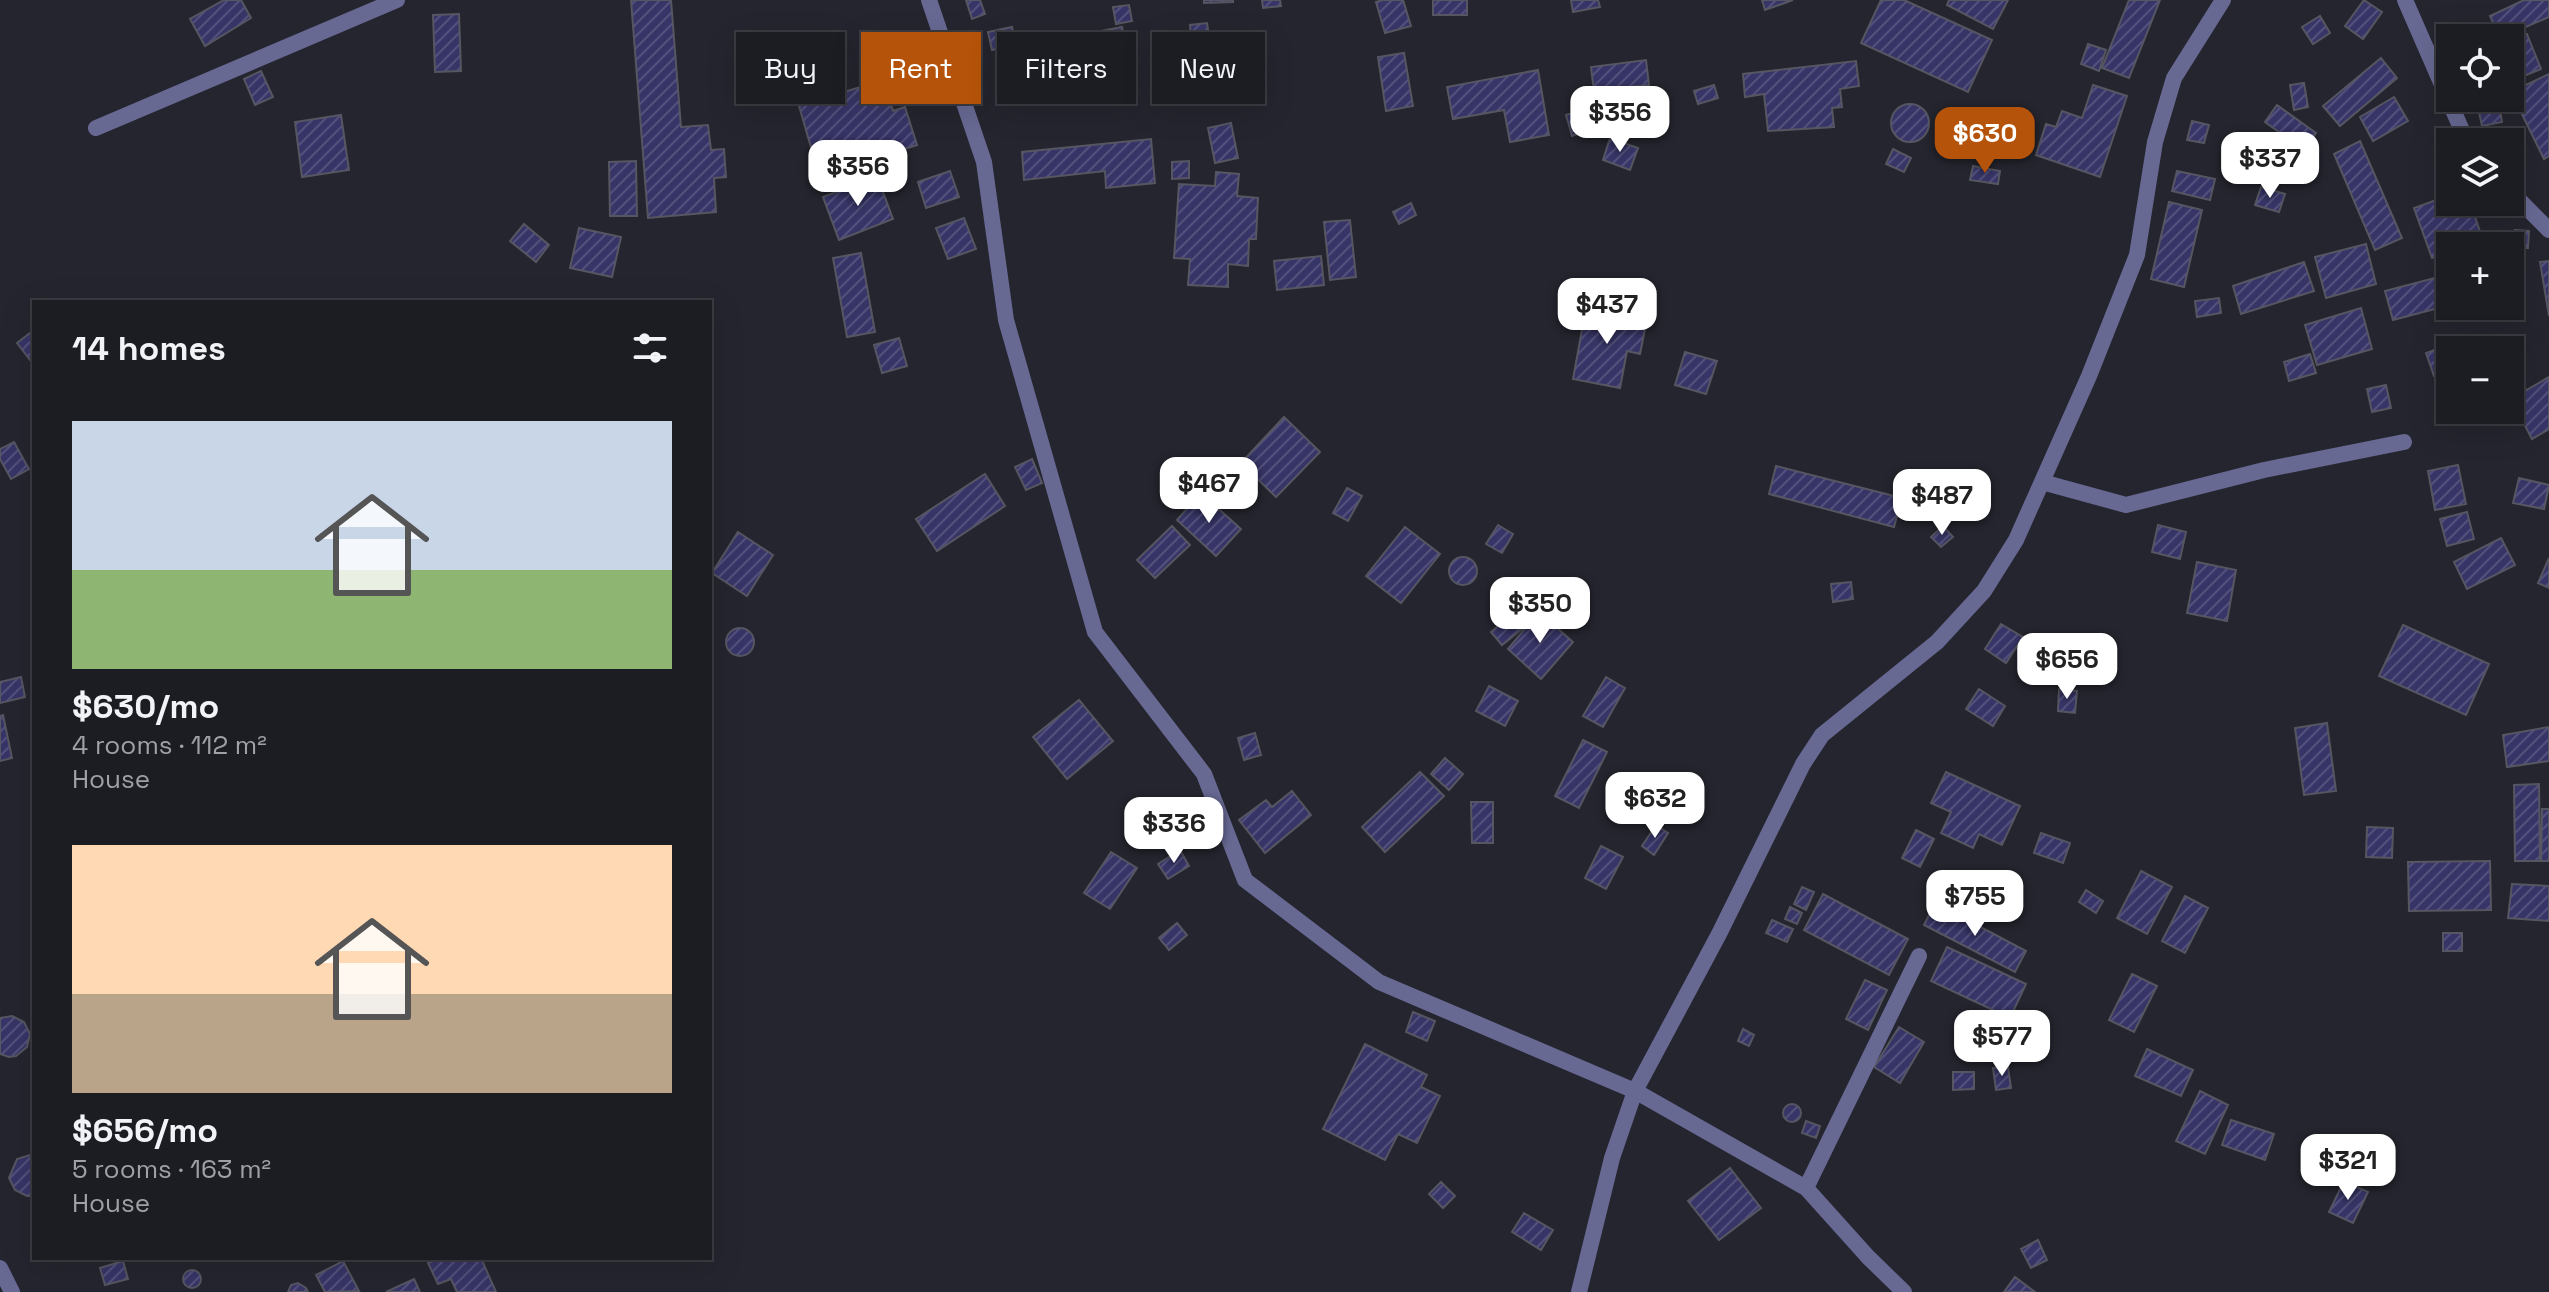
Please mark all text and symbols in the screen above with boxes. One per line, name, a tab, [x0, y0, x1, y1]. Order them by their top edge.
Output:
map controls	[2436, 24, 2524, 424]
button: locate	[2436, 24, 2524, 112]
chip: Buy	[736, 32, 845, 104]
chip: Rent	[861, 32, 981, 104]
chip: Filters	[997, 32, 1136, 104]
chip: New	[1152, 32, 1265, 104]
pin: $356	[1573, 86, 1667, 154]
text: $356	[1588, 95, 1652, 129]
pin: $630	[1938, 107, 2032, 175]
text: $630	[1953, 116, 2017, 150]
button: layers	[2436, 128, 2524, 216]
pin: $337	[2223, 132, 2317, 200]
pin: $356	[811, 140, 905, 208]
text: $337	[2239, 141, 2301, 175]
text: $356	[826, 149, 890, 183]
button: +	[2436, 232, 2524, 320]
pin: $437	[1560, 278, 1654, 346]
text: $437	[1576, 287, 1638, 321]
icon: filters	[628, 326, 672, 370]
text: 14 homes	[72, 327, 226, 370]
button: −	[2436, 336, 2524, 424]
pin: $467	[1162, 457, 1256, 525]
text: $467	[1178, 466, 1240, 500]
pin: $487	[1895, 469, 1989, 537]
icon: home	[300, 473, 444, 617]
text: $487	[1911, 478, 1973, 512]
pin: $350	[1493, 577, 1587, 645]
text: $350	[1508, 586, 1572, 620]
pin: $656	[2020, 633, 2114, 701]
text: $656	[2035, 642, 2099, 676]
text: $630/mo	[72, 685, 219, 728]
text: 4 rooms · 112 m²	[72, 728, 267, 762]
text: House	[72, 762, 150, 796]
pin: $632	[1608, 772, 1702, 840]
text: $632	[1623, 781, 1687, 815]
pin: $336	[1127, 797, 1221, 865]
text: $336	[1142, 806, 1206, 840]
pin: $755	[1928, 870, 2022, 938]
text: $755	[1944, 879, 2006, 913]
icon: home	[300, 897, 444, 1041]
pin: $577	[1955, 1010, 2049, 1078]
text: $577	[1972, 1019, 2032, 1053]
text: $656/mo	[72, 1109, 218, 1152]
pin: $321	[2301, 1134, 2395, 1202]
text: $321	[2319, 1143, 2377, 1177]
text: 5 rooms · 163 m²	[72, 1152, 271, 1186]
text: House	[72, 1186, 150, 1220]

